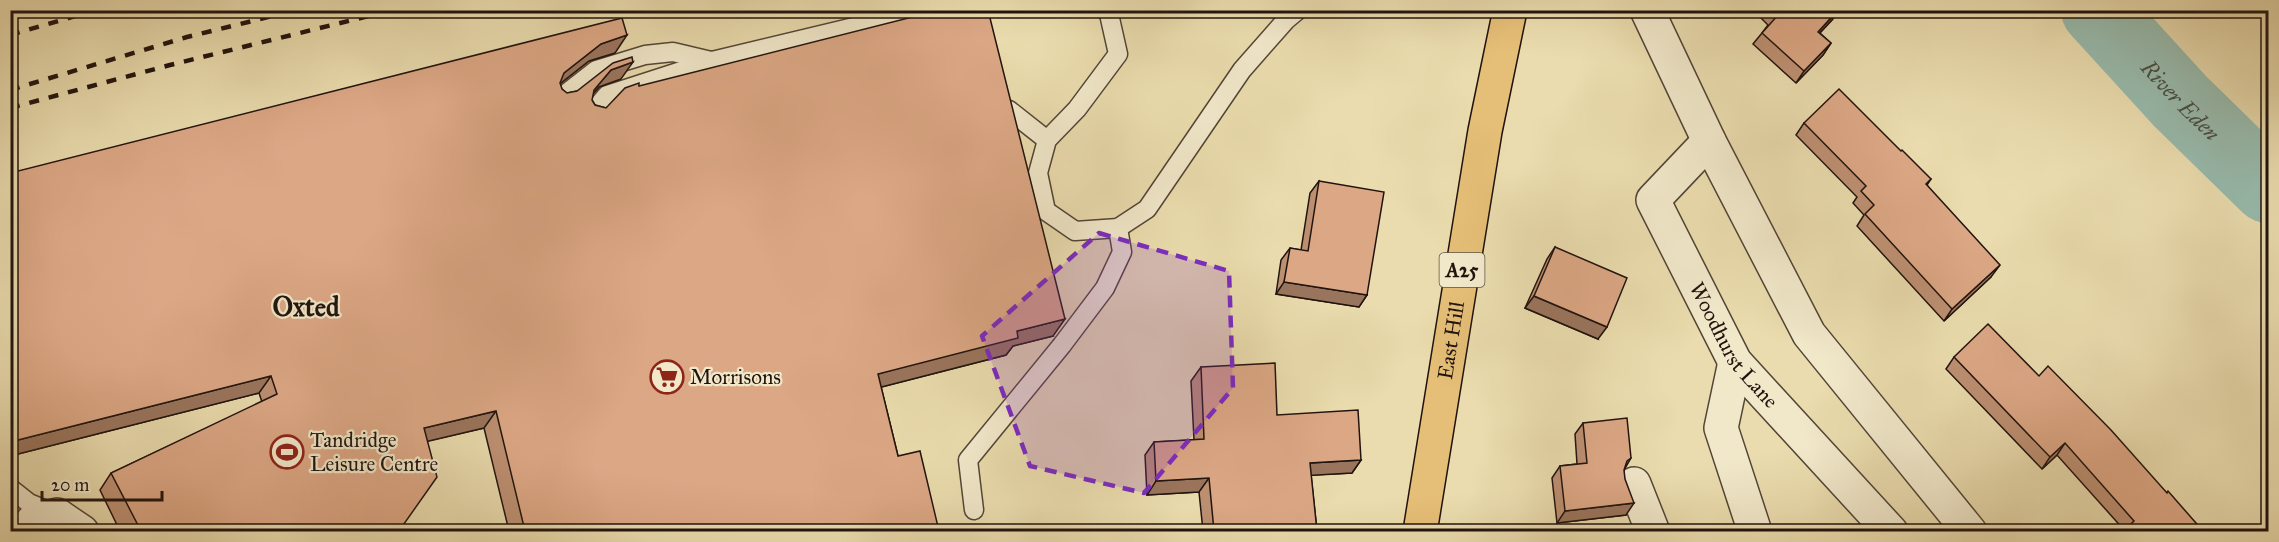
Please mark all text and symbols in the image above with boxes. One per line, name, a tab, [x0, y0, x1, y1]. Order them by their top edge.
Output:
water label: River Eden	[2135, 53, 2226, 147]
road number: A25	[1440, 253, 1484, 287]
street label: Woodhurst Lane	[1684, 278, 1784, 414]
district label: Oxted	[273, 290, 340, 323]
street label: East Hill	[1432, 299, 1470, 382]
supermarket icon: Morrisons	[649, 359, 685, 395]
place label: Morrisons	[690, 364, 781, 390]
place label: Tandridge Leisure Centre	[310, 427, 438, 477]
sports icon: Tandridge Leisure Centre	[269, 434, 305, 470]
scale bar	[42, 464, 162, 502]
text: 20 m	[51, 474, 89, 496]

